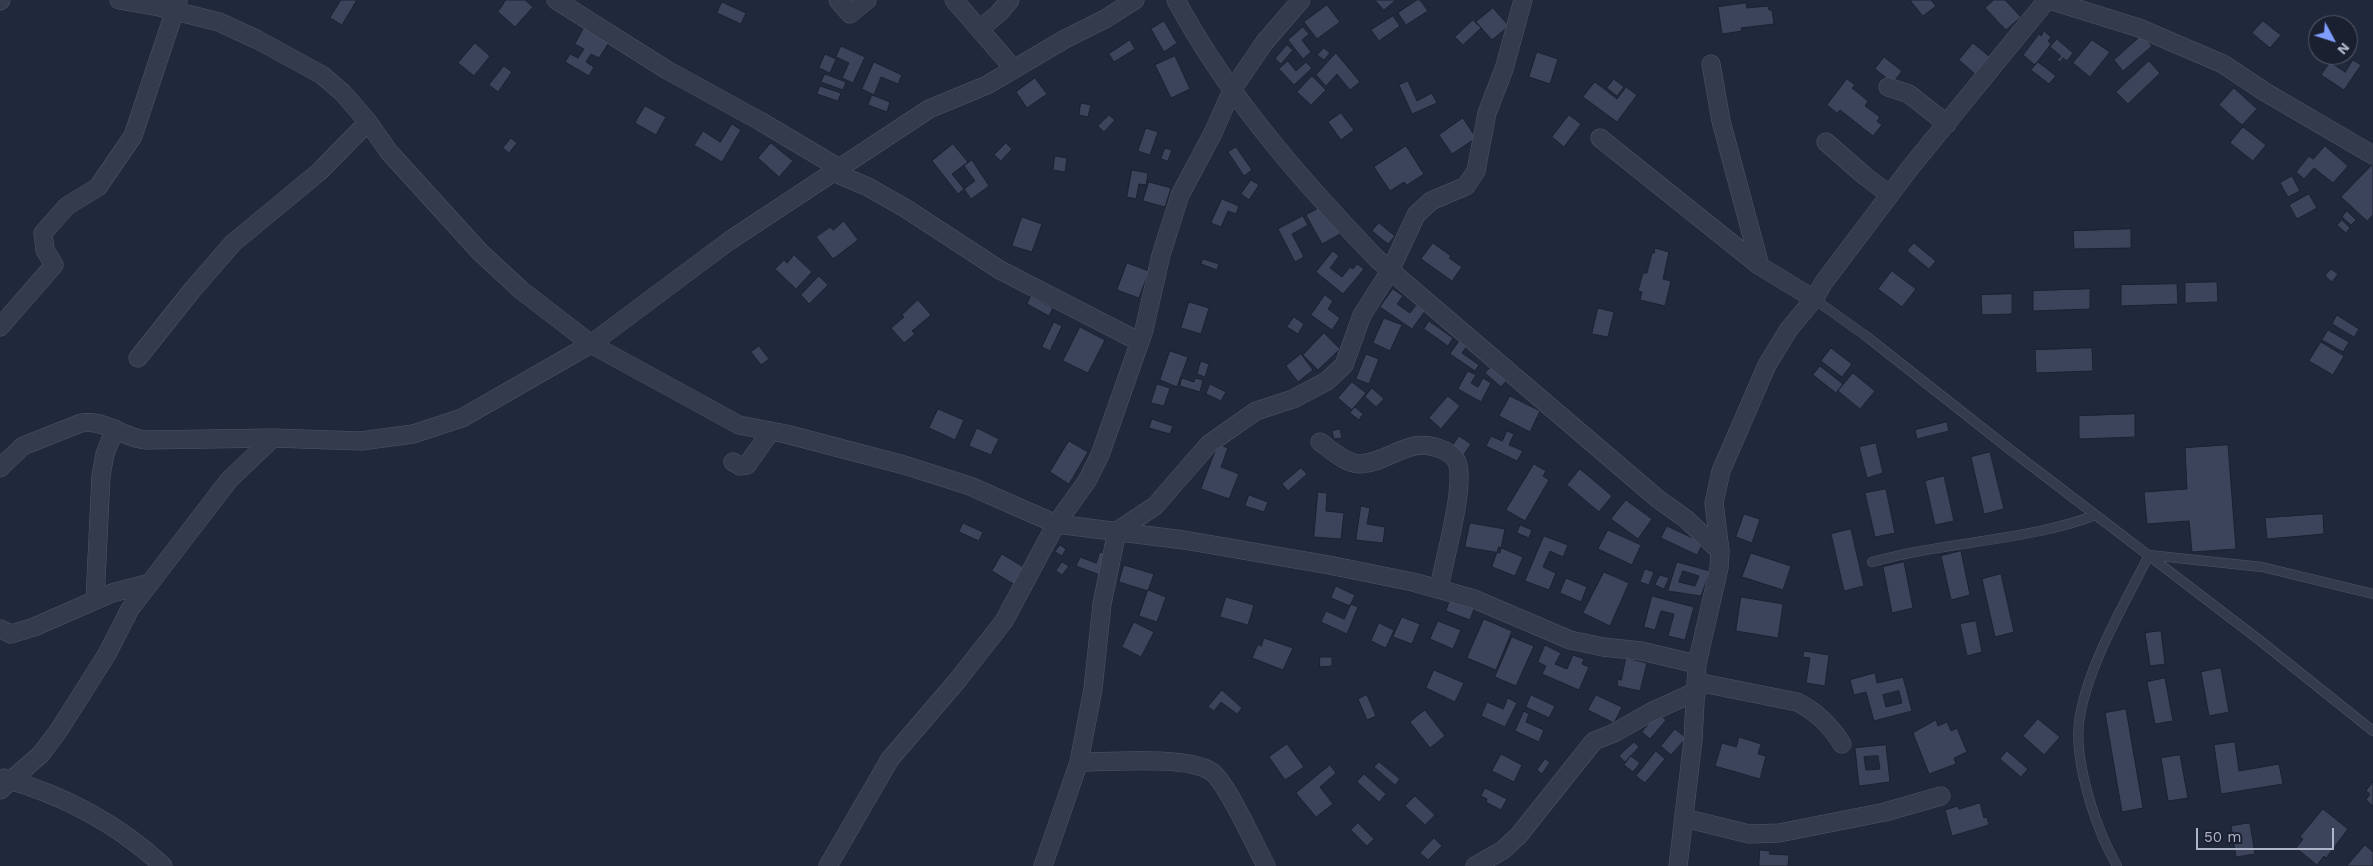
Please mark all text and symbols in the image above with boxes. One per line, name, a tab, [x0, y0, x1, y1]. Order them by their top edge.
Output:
north arrow	[2308, 15, 2358, 65]
text: N	[2334, 40, 2353, 58]
scale bar	[2198, 818, 2336, 850]
text: 50 m	[2204, 828, 2241, 846]

